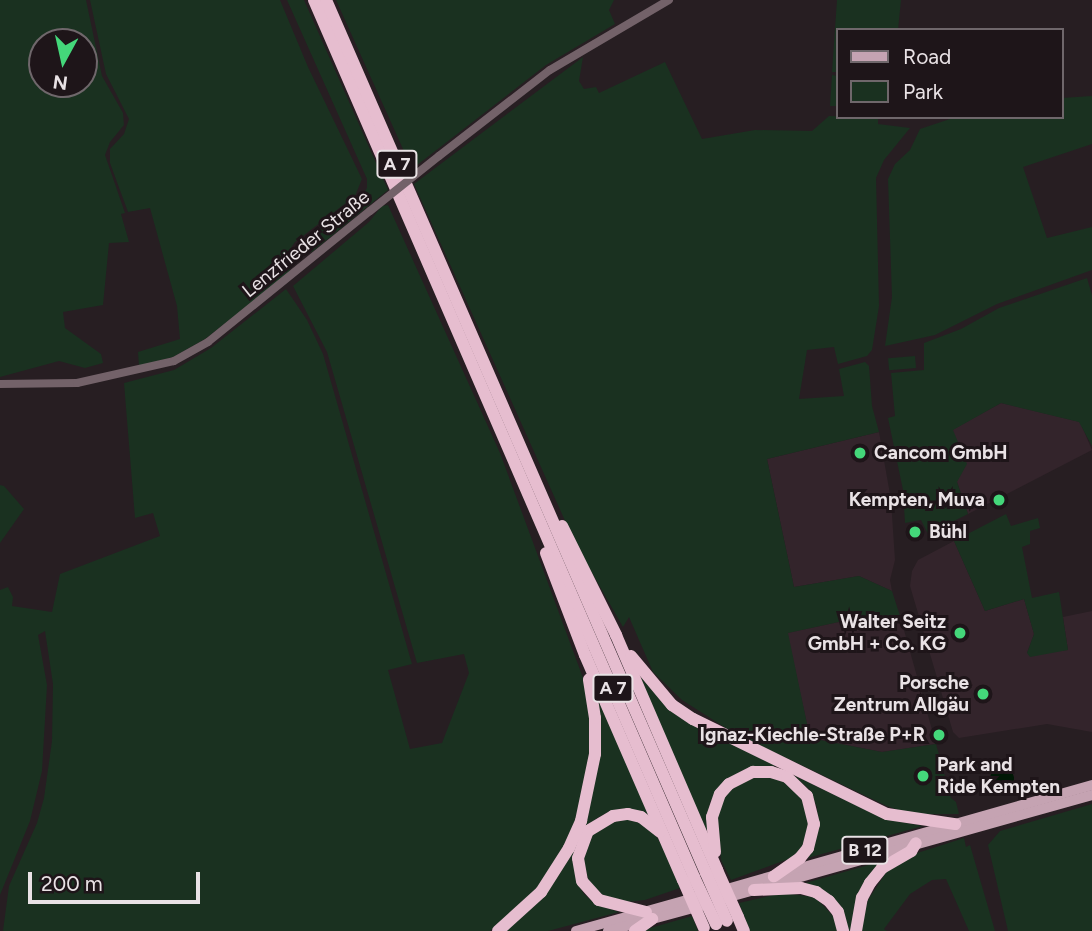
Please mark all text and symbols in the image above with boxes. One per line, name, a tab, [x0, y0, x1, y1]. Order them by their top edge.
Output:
north arrow	[28, 28, 98, 98]
legend	[836, 28, 1064, 119]
text: Road	[903, 44, 951, 69]
text: N	[51, 70, 69, 95]
text: Park	[903, 79, 943, 104]
road number: A 7	[376, 149, 418, 178]
street label: Lenzfrieder Straße	[238, 186, 374, 302]
place label: Cancom GmbH	[874, 442, 1007, 464]
marker: Cancom GmbH	[852, 445, 868, 461]
place label: Kempten, Muva	[849, 489, 985, 511]
marker: Kempten, Muva	[991, 492, 1007, 508]
place label: Bühl	[929, 521, 967, 543]
marker: Bühl	[907, 524, 923, 540]
place label: Walter Seitz GmbH + Co. KG	[808, 611, 946, 655]
marker: Walter Seitz GmbH + Co. KG	[952, 625, 968, 641]
place label: Porsche Zentrum Allgäu	[834, 672, 969, 716]
road number: A 7	[592, 674, 634, 702]
marker: Porsche Zentrum Allgäu	[975, 686, 991, 702]
place label: Ignaz-Kiechle-Straße P+R	[700, 724, 925, 746]
marker: Ignaz-Kiechle-Straße P+R	[931, 727, 947, 743]
place label: Park and Ride Kempten	[937, 754, 1060, 798]
marker: Park and Ride Kempten	[915, 768, 931, 784]
road number: B 12	[840, 836, 890, 864]
scale bar	[32, 858, 203, 902]
text: 200 m	[41, 871, 103, 896]

